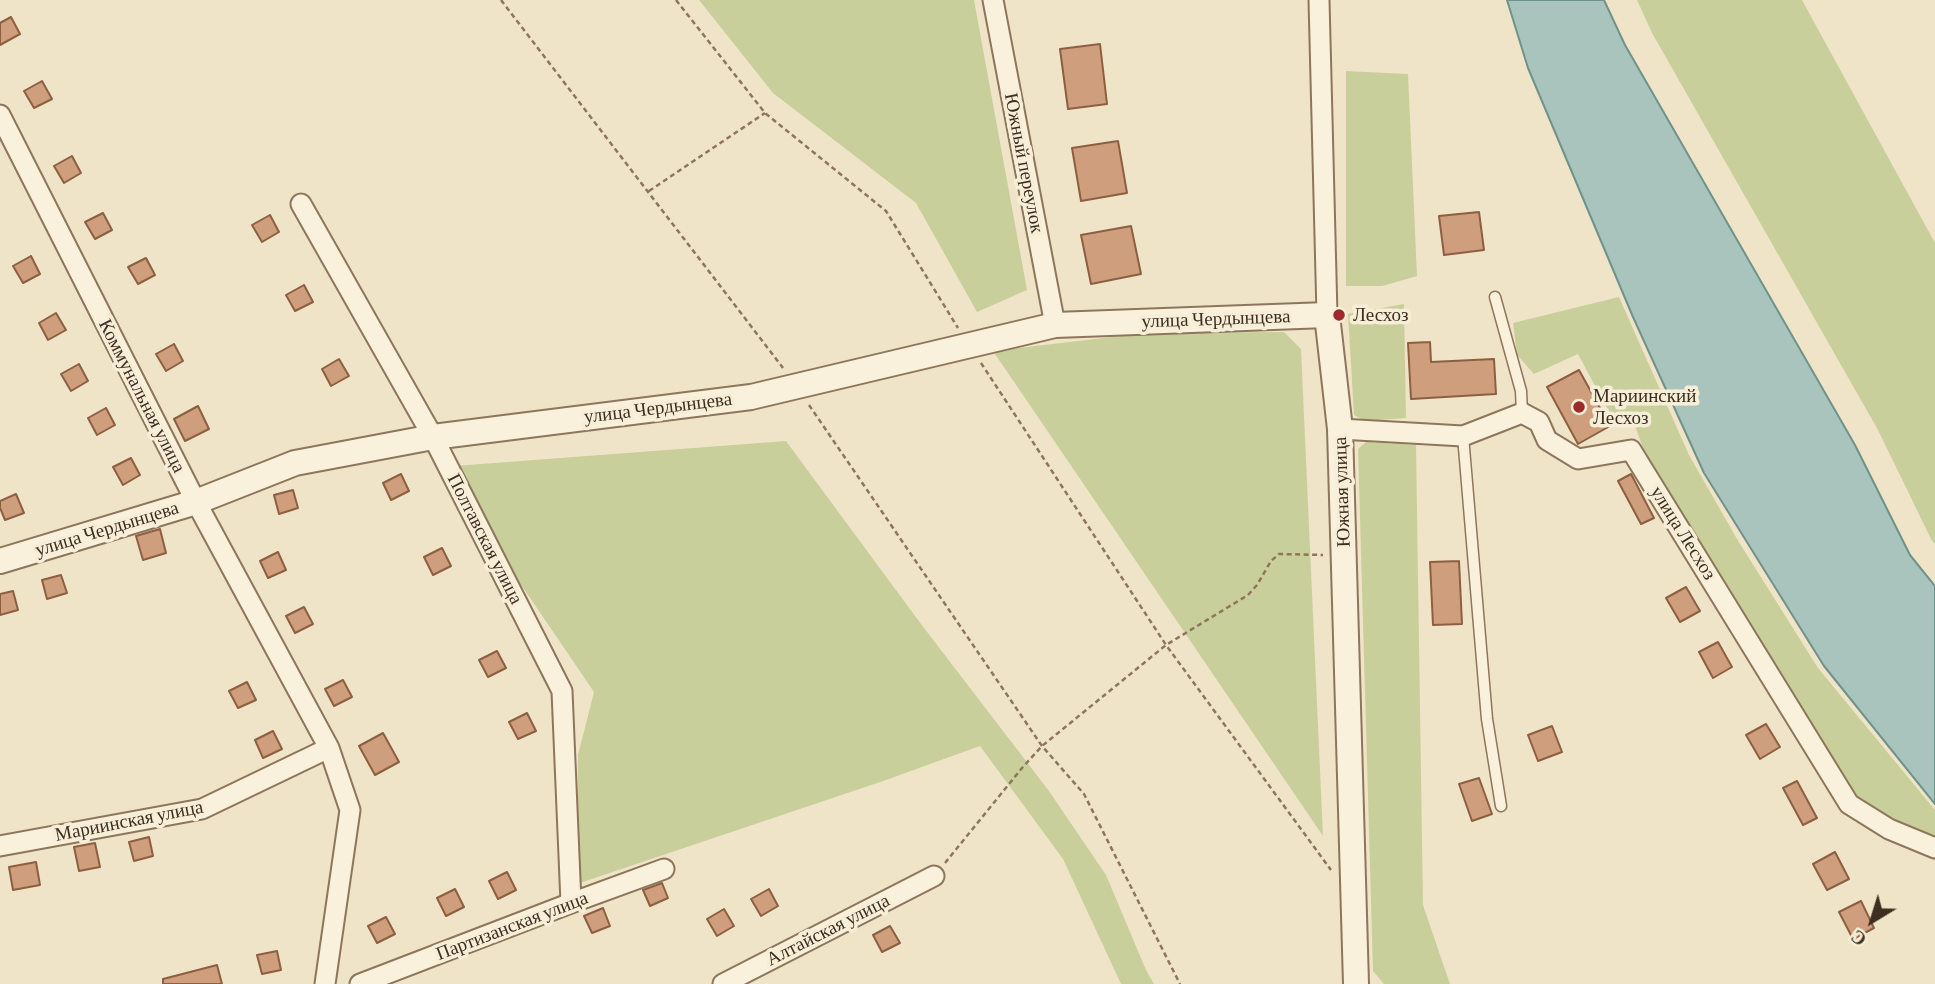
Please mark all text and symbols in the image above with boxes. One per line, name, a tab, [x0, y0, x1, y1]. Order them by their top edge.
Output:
street label: Южный переулок	[999, 91, 1049, 235]
place label: Лесхоз	[1353, 304, 1409, 326]
street label: улица Чердынцева	[1141, 305, 1291, 333]
marker: Лесхоз	[1331, 307, 1347, 323]
street label: Коммунальная улица	[93, 315, 191, 477]
place label: Мариинский Лесхоз	[1593, 385, 1696, 429]
street label: улица Чердынцева	[583, 388, 733, 428]
marker: Мариинский Лесхоз	[1571, 399, 1587, 415]
street label: Южная улица	[1329, 436, 1355, 548]
street label: Полтавская улица	[442, 470, 528, 608]
street label: улица Лесхоз	[1645, 482, 1721, 584]
street label: улица Чердынцева	[32, 496, 182, 562]
street label: Мариинская улица	[53, 795, 205, 847]
north arrow	[1837, 886, 1907, 956]
street label: Партизанская улица	[433, 887, 591, 965]
street label: Алтайская улица	[763, 889, 893, 971]
text: С	[1847, 925, 1871, 950]

